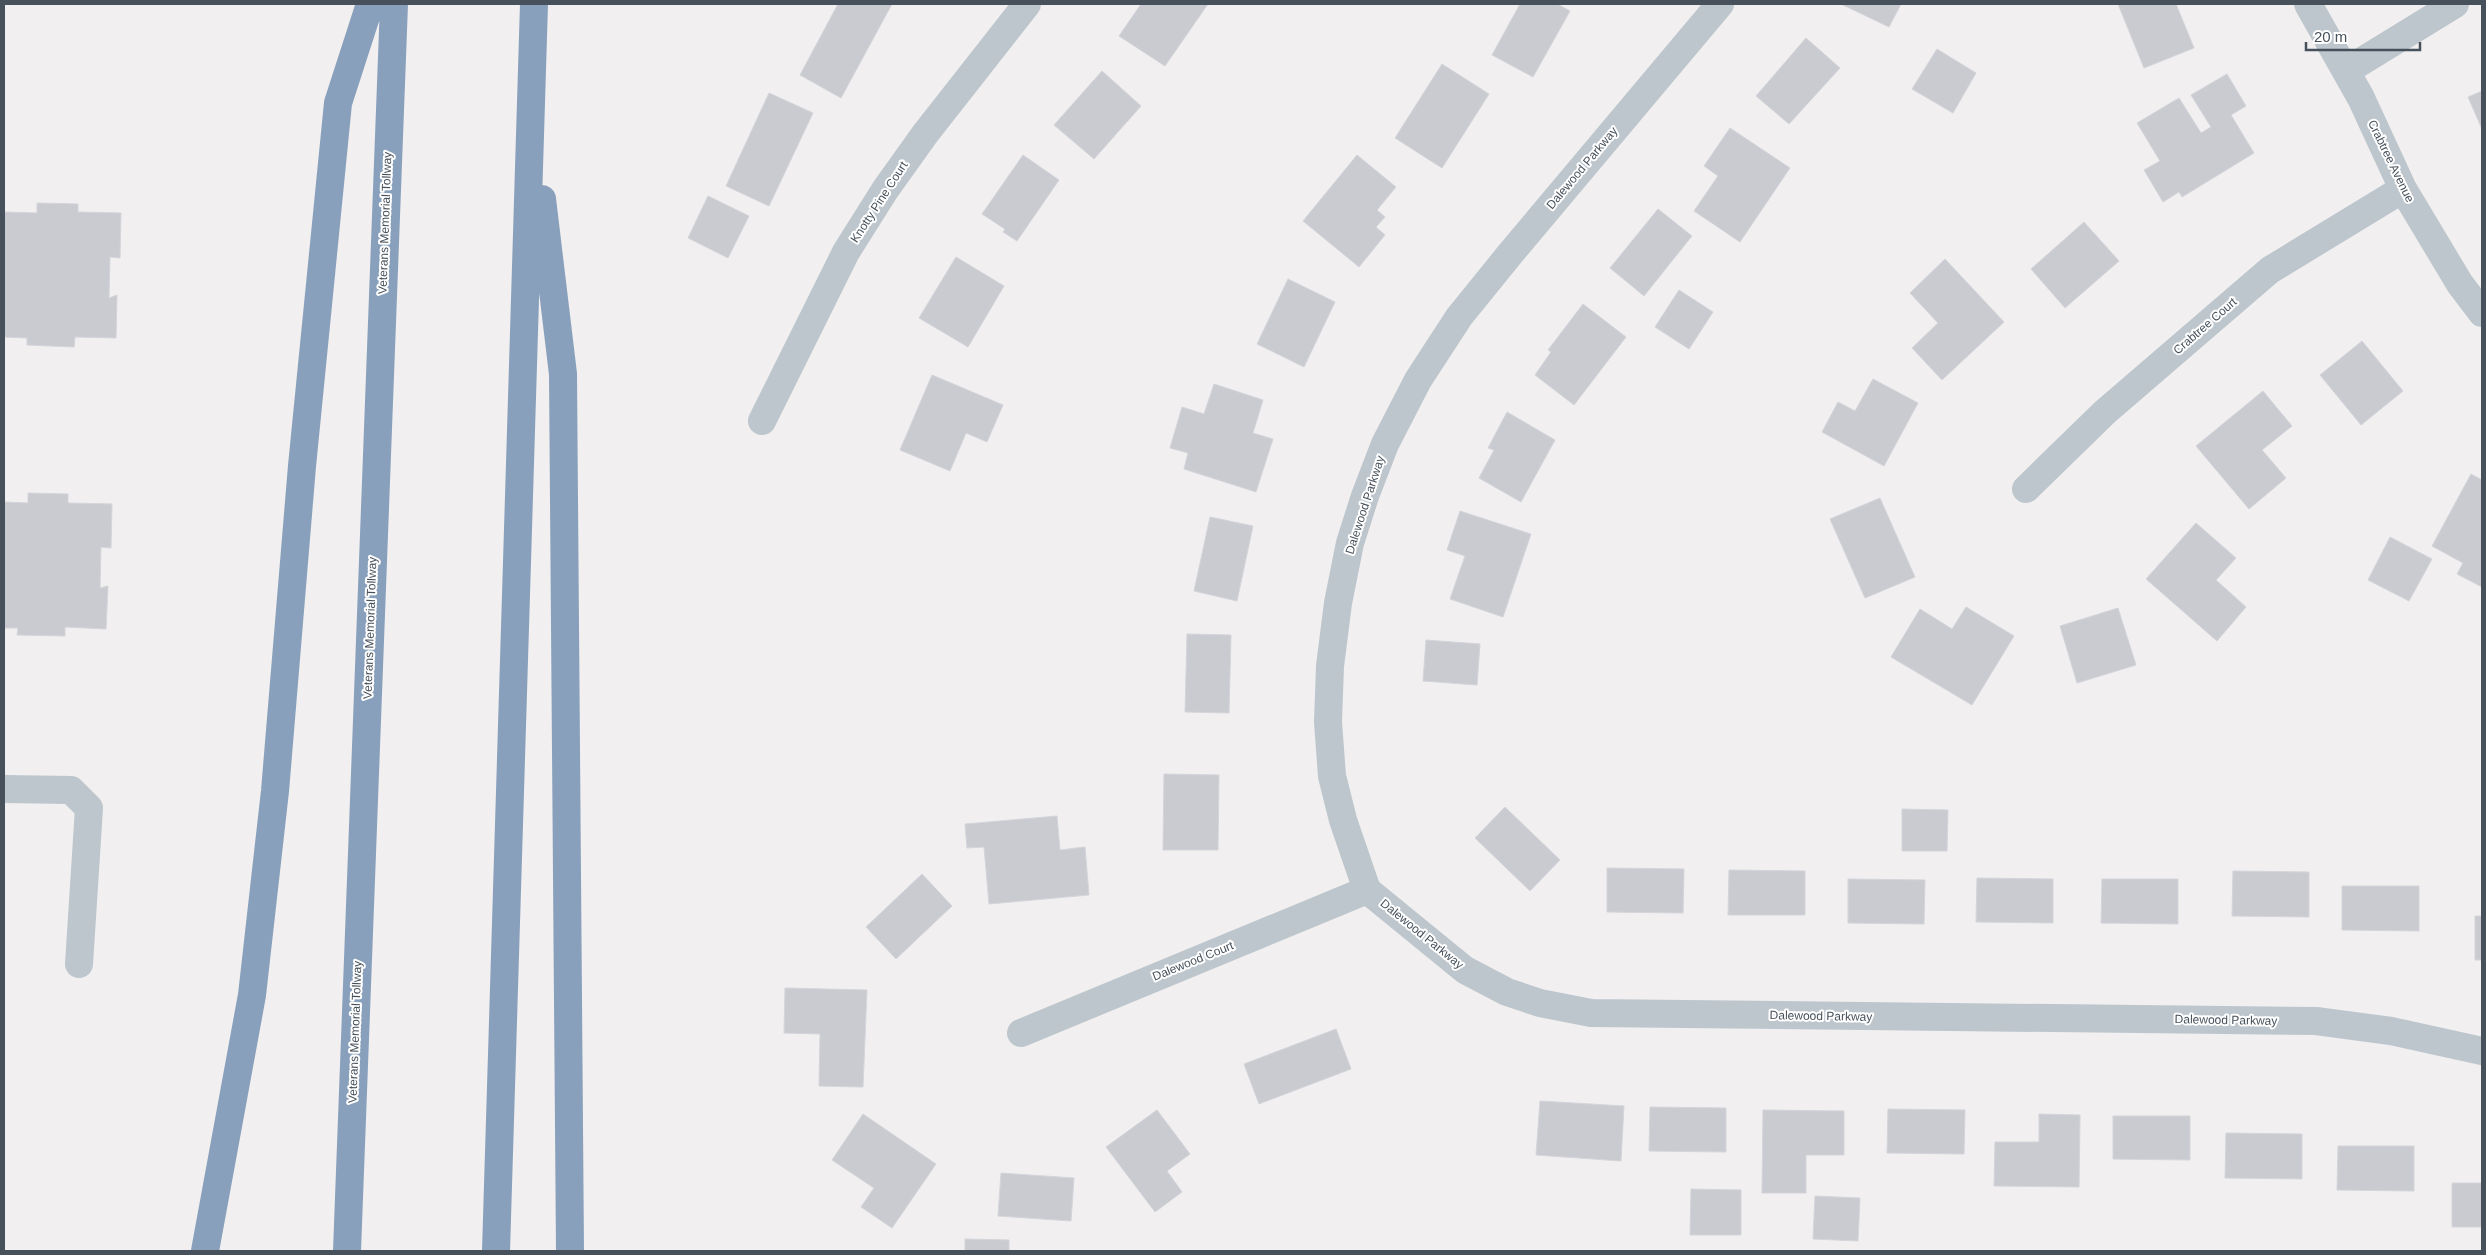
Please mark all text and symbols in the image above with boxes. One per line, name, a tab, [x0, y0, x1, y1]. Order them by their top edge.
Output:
scale bar	[2306, 20, 2420, 52]
text: 20 m	[2314, 28, 2347, 45]
street label: Crabtree Avenue	[2365, 118, 2417, 205]
street label: Dalewood Parkway	[1544, 124, 1620, 212]
street label: Veterans Memorial Tollway	[376, 152, 394, 294]
street label: Knotty Pine Court	[848, 158, 911, 245]
street label: Crabtree Court	[2170, 294, 2240, 357]
street label: Dalewood Parkway	[1342, 454, 1388, 556]
street label: Veterans Memorial Tollway	[361, 557, 379, 699]
street label: Dalewood Parkway	[1378, 896, 1466, 972]
street label: Dalewood Court	[1150, 938, 1236, 984]
street label: Veterans Memorial Tollway	[346, 961, 364, 1103]
street label: Dalewood Parkway	[1770, 1008, 1872, 1024]
street label: Dalewood Parkway	[2175, 1012, 2277, 1028]

